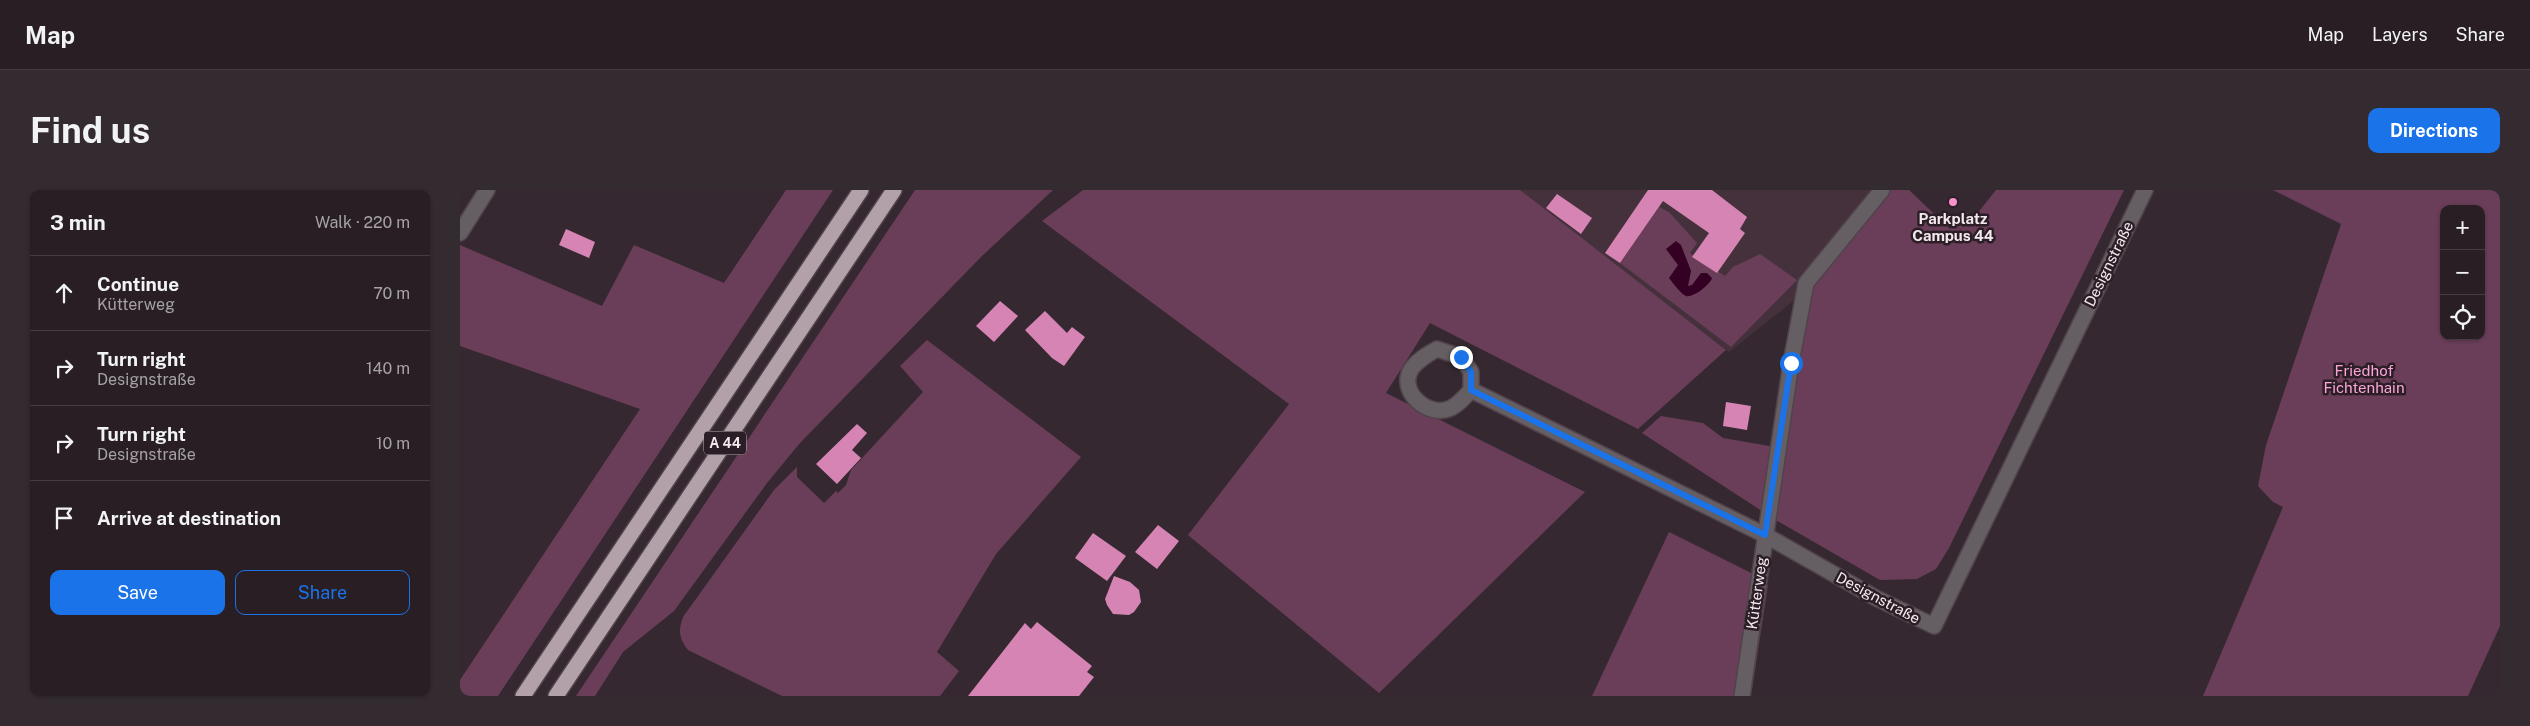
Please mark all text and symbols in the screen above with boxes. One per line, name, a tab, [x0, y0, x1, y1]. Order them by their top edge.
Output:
text: Map	[25, 21, 75, 49]
text: Map	[2308, 24, 2344, 45]
text: Layers	[2372, 24, 2428, 45]
text: Share	[2456, 24, 2505, 45]
button: Directions	[2368, 108, 2500, 153]
text: Find us	[30, 110, 150, 151]
marker: Parkplatz Campus 44	[1947, 196, 1959, 208]
map controls	[2440, 205, 2485, 340]
button: +	[2440, 205, 2485, 250]
text: 3 min	[50, 210, 106, 235]
place label: Parkplatz Campus 44	[1912, 210, 1994, 244]
text: Walk · 220 m	[315, 213, 410, 232]
street label: Designstraße	[2081, 218, 2136, 309]
button: −	[2440, 250, 2485, 295]
text: Continue	[97, 273, 179, 295]
icon: ahead	[50, 279, 78, 307]
text: 70 m	[373, 284, 410, 303]
text: Kütterweg	[97, 295, 175, 314]
button: locate	[2440, 295, 2485, 340]
route end	[1450, 346, 1473, 369]
text: Turn right	[97, 348, 186, 370]
route start	[1780, 352, 1803, 375]
icon: right	[50, 354, 78, 382]
text: 140 m	[366, 359, 410, 378]
park label: Friedhof Fichtenhain	[2323, 362, 2405, 396]
text: Designstraße	[97, 370, 196, 389]
text: Turn right	[97, 423, 186, 445]
icon: right	[50, 429, 78, 457]
road number: A 44	[704, 432, 746, 454]
text: 10 m	[376, 434, 410, 453]
text: Designstraße	[97, 445, 196, 464]
icon: arrive	[50, 504, 78, 532]
text: Arrive at destination	[97, 507, 281, 529]
street label: Kütterweg	[1743, 556, 1770, 630]
street label: Designstraße	[1833, 568, 1923, 627]
button: Save	[50, 570, 225, 615]
button: Share	[235, 570, 410, 615]

